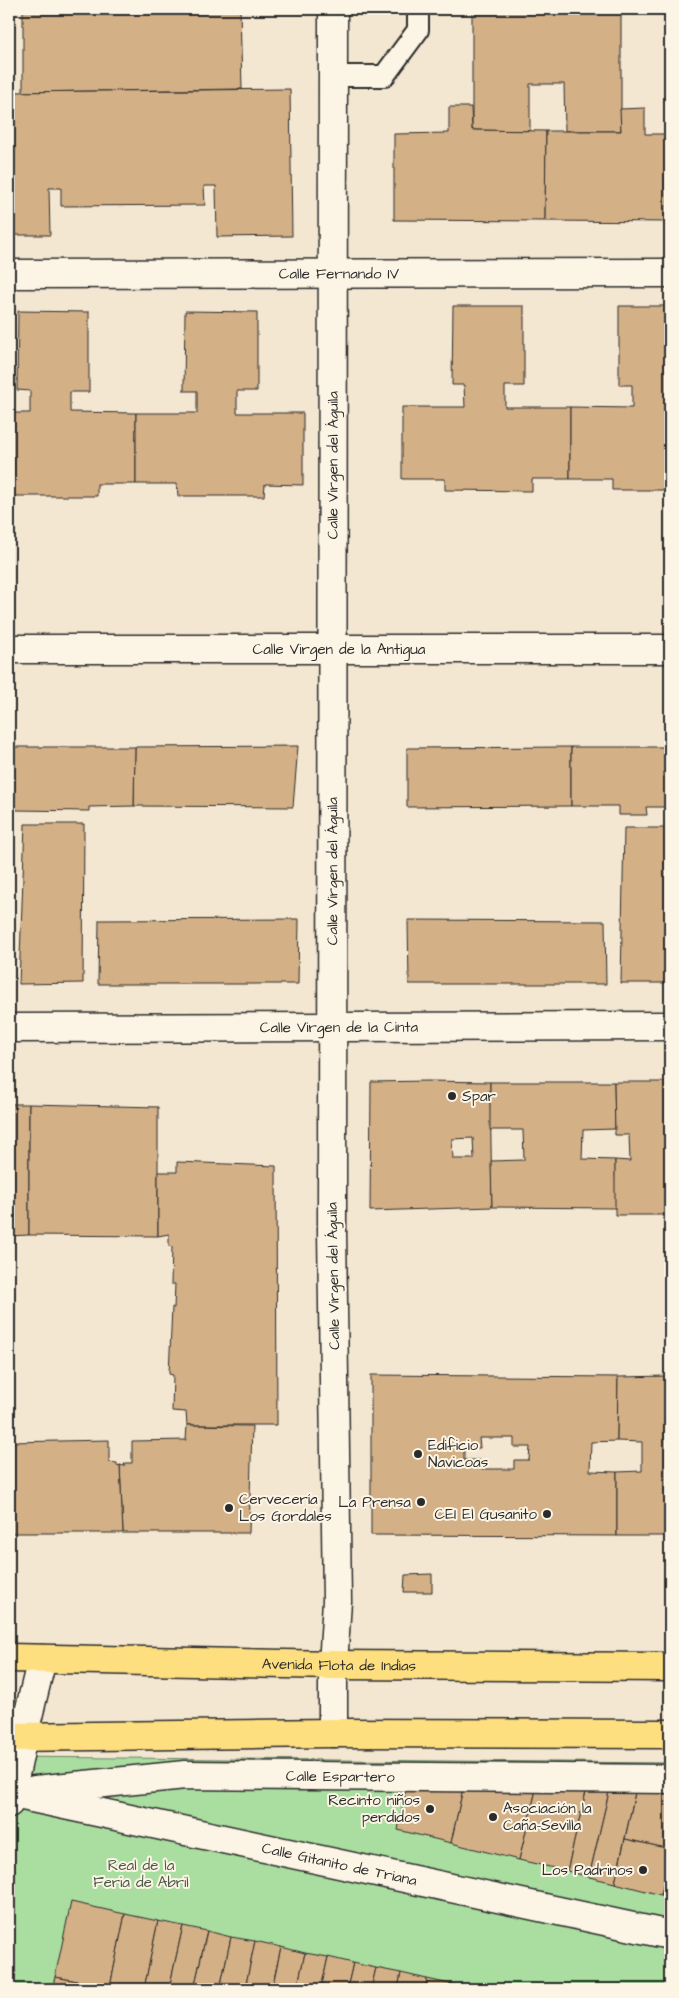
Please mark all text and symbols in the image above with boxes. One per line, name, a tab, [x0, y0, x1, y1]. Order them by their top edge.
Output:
street label: Calle Fernando IV	[279, 263, 400, 285]
street label: Calle Virgen del Águila	[323, 391, 345, 539]
street label: Calle Virgen de la Antigua	[253, 639, 426, 661]
street label: Calle Virgen del Águila	[322, 797, 344, 945]
street label: Calle Virgen de la Cinta	[260, 1017, 419, 1039]
place label: Spar	[462, 1086, 496, 1107]
marker: Spar	[446, 1090, 458, 1102]
street label: Calle Virgen del Águila	[322, 1202, 346, 1350]
place label: Edificio Navicoas	[428, 1435, 489, 1473]
marker: Edificio Navicoas	[412, 1448, 424, 1460]
place label: Cervecería Los Gordales	[239, 1489, 332, 1527]
place label: La Prensa	[338, 1492, 411, 1513]
marker: La Prensa	[415, 1496, 427, 1508]
marker: Cervecería Los Gordales	[223, 1502, 235, 1514]
place label: CEI El Gusanito	[435, 1504, 538, 1525]
marker: CEI El Gusanito	[541, 1508, 553, 1520]
street label: Avenida Flota de Indias	[262, 1653, 417, 1676]
street label: Calle Espartero	[286, 1766, 395, 1788]
place label: Recinto niños perdidos	[328, 1790, 420, 1828]
place label: Asociación la Caña-Sevilla	[503, 1798, 592, 1836]
marker: Recinto niños perdidos	[424, 1803, 436, 1815]
marker: Asociación la Caña-Sevilla	[487, 1811, 499, 1823]
street label: Calle Gitanito de Triana	[260, 1838, 419, 1891]
park label: Real de la Feria de Abril	[93, 1855, 189, 1893]
place label: Los Padrinos	[542, 1860, 633, 1881]
marker: Los Padrinos	[637, 1864, 649, 1876]

